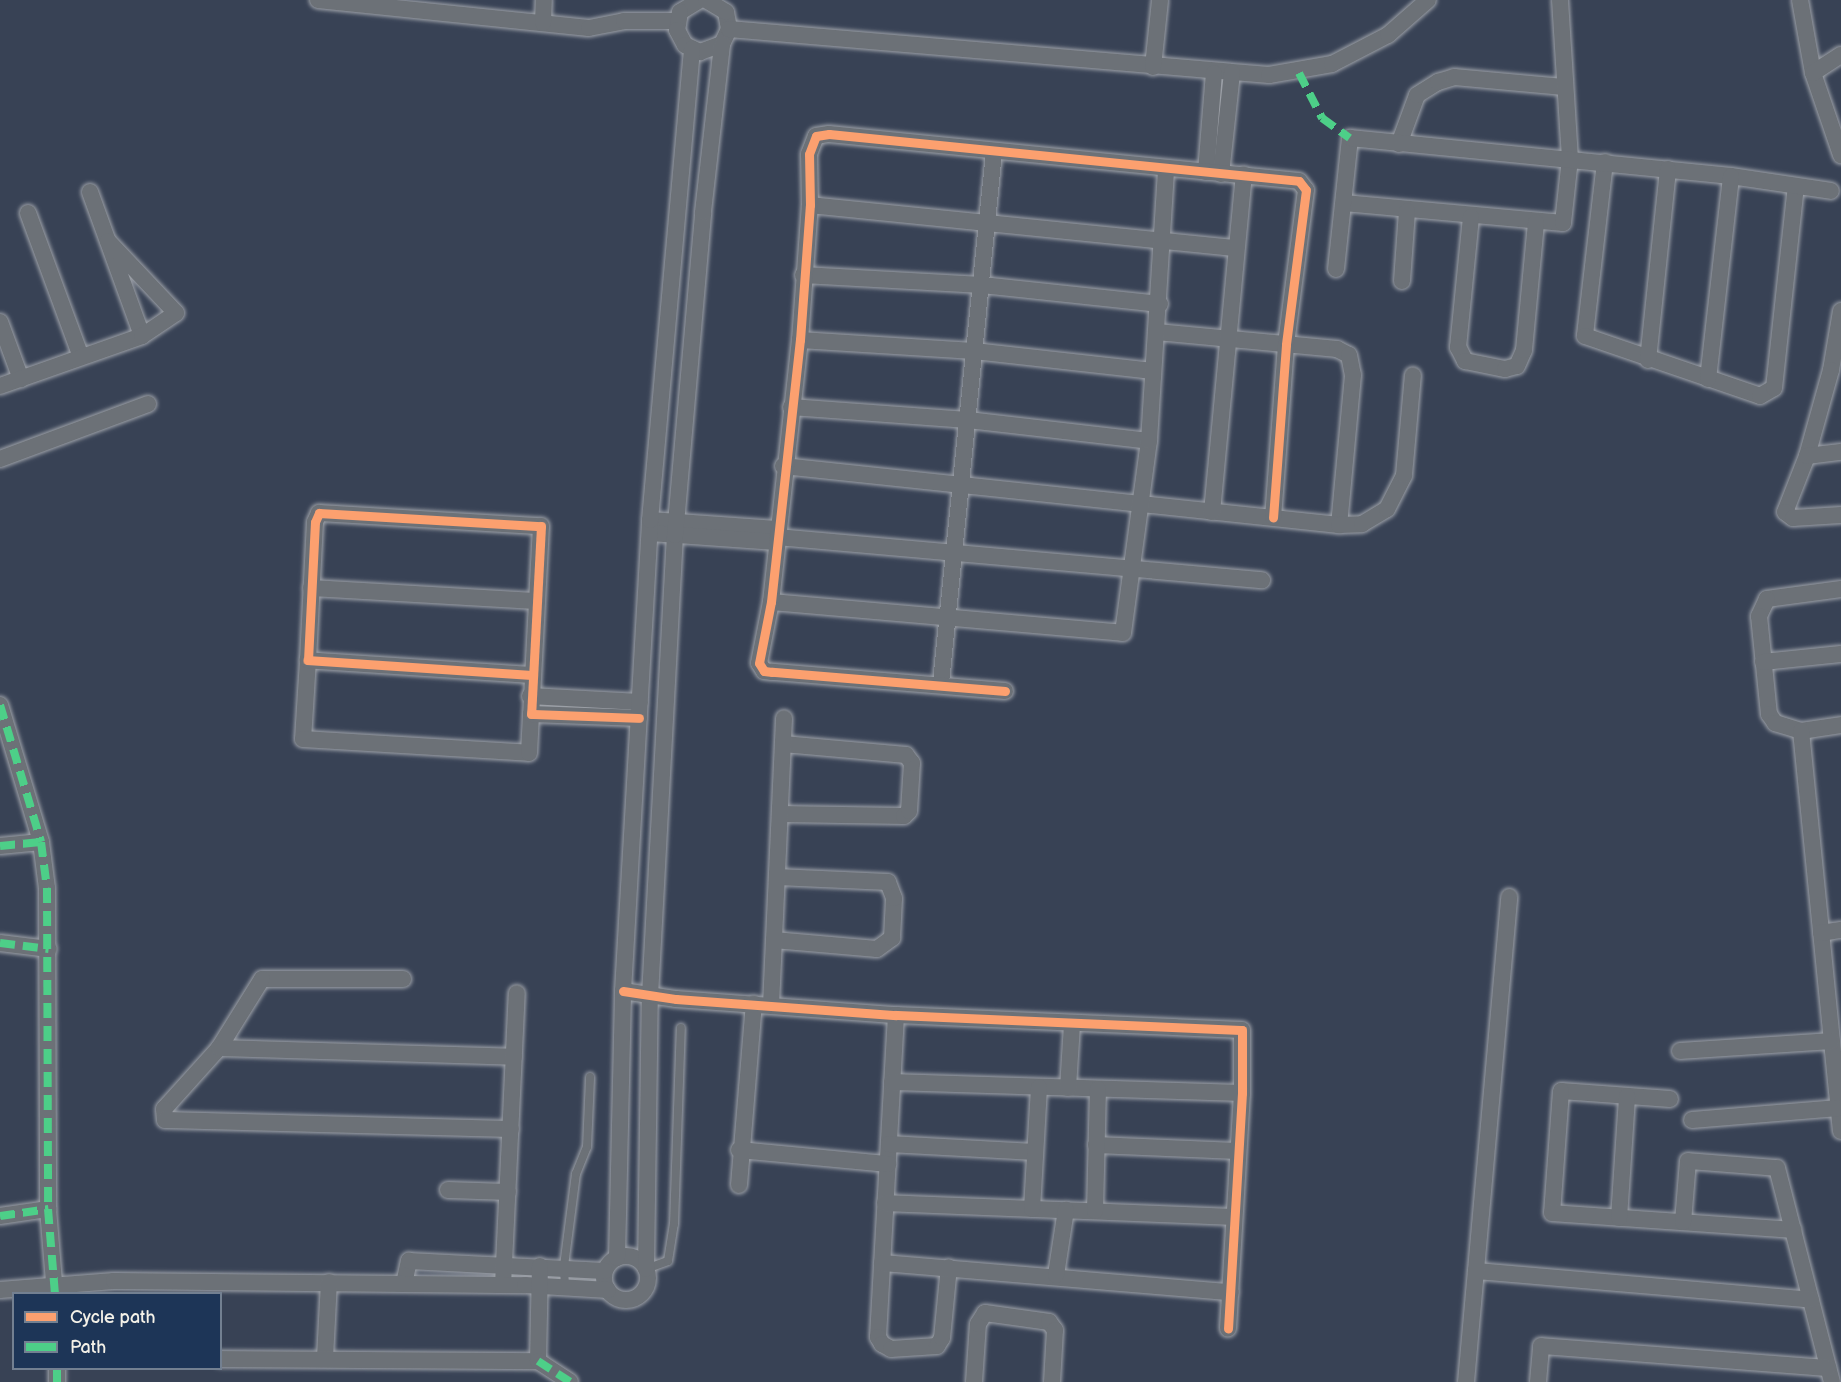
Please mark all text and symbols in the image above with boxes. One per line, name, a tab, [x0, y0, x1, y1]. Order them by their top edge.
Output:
legend	[12, 1292, 222, 1370]
text: Cycle path	[70, 1307, 156, 1328]
text: Path	[70, 1337, 106, 1358]

